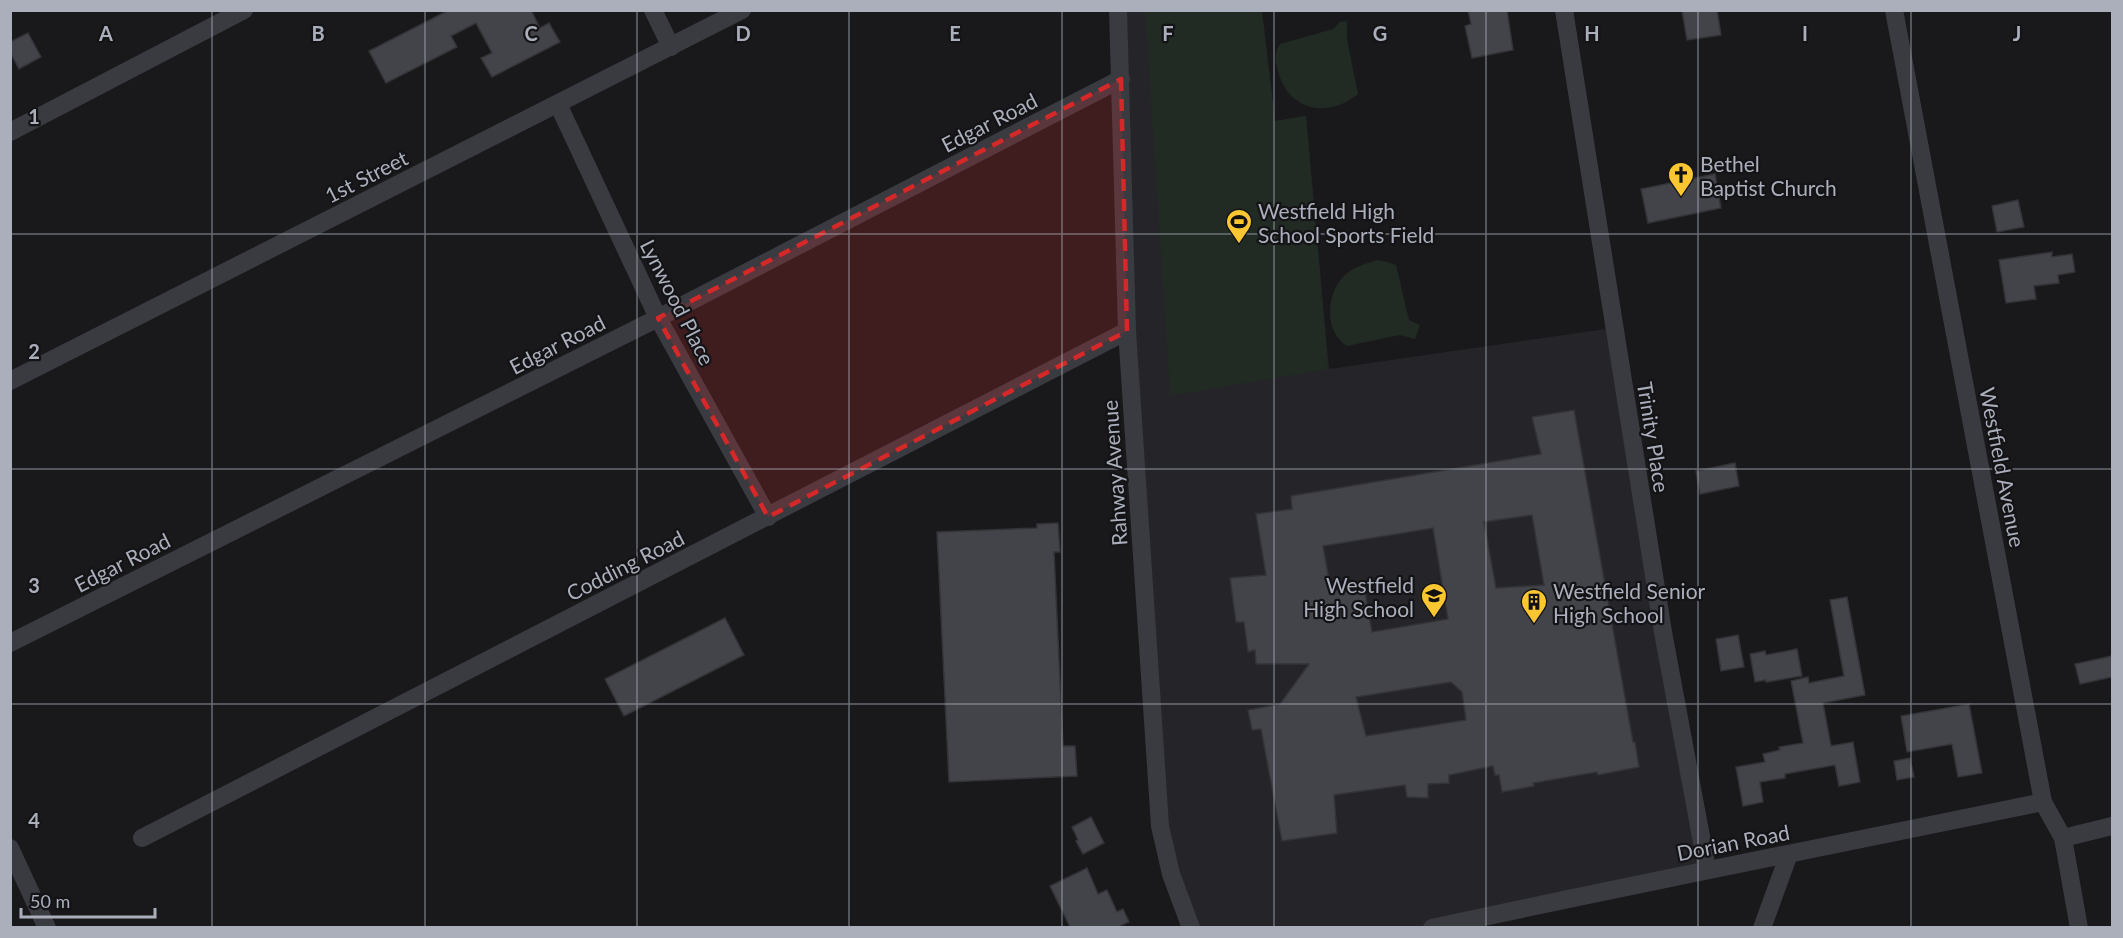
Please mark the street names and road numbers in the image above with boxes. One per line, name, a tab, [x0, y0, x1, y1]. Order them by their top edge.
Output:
street label: Edgar Road	[937, 87, 1041, 157]
street label: 1st Street	[320, 144, 412, 207]
street label: Lynwood Place	[636, 235, 720, 369]
street label: Edgar Road	[505, 309, 609, 379]
street label: Trinity Place	[1633, 380, 1675, 494]
street label: Westfield Avenue	[1975, 385, 2031, 549]
street label: Rahway Avenue	[1096, 399, 1132, 547]
street label: Codding Road	[562, 525, 688, 605]
street label: Edgar Road	[70, 527, 174, 597]
street label: Dorian Road	[1674, 819, 1792, 865]

